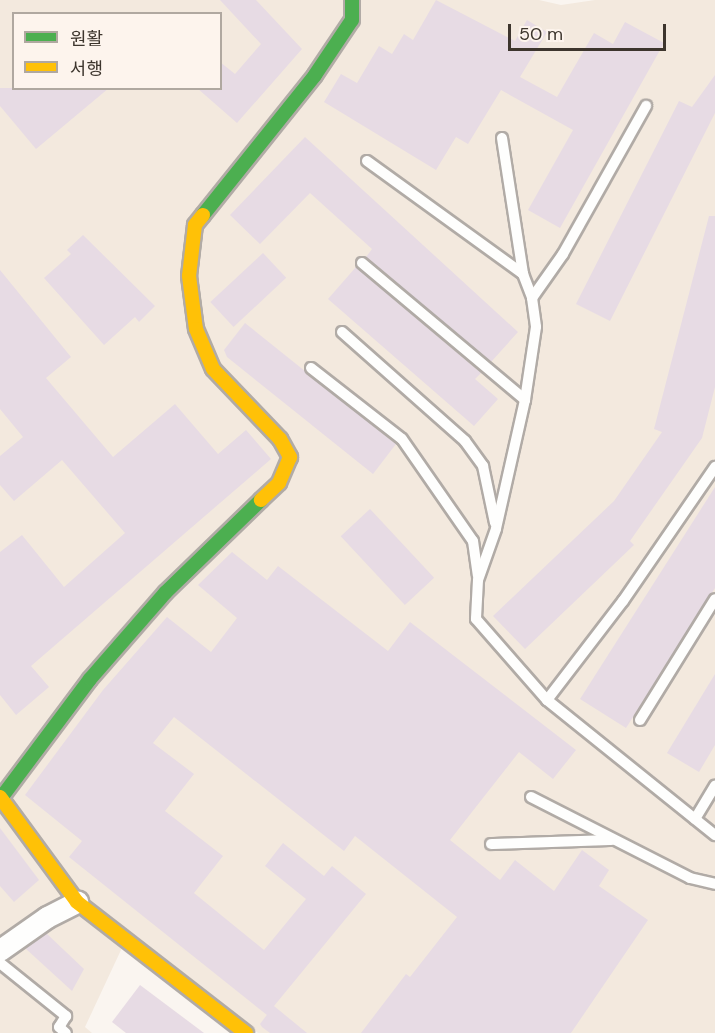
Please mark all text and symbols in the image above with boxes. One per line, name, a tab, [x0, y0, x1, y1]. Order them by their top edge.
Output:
legend	[12, 12, 222, 90]
scale bar	[511, 12, 668, 50]
text: 50 m	[519, 22, 563, 46]
text: 원활	[70, 27, 103, 51]
text: 서행	[70, 57, 103, 81]

